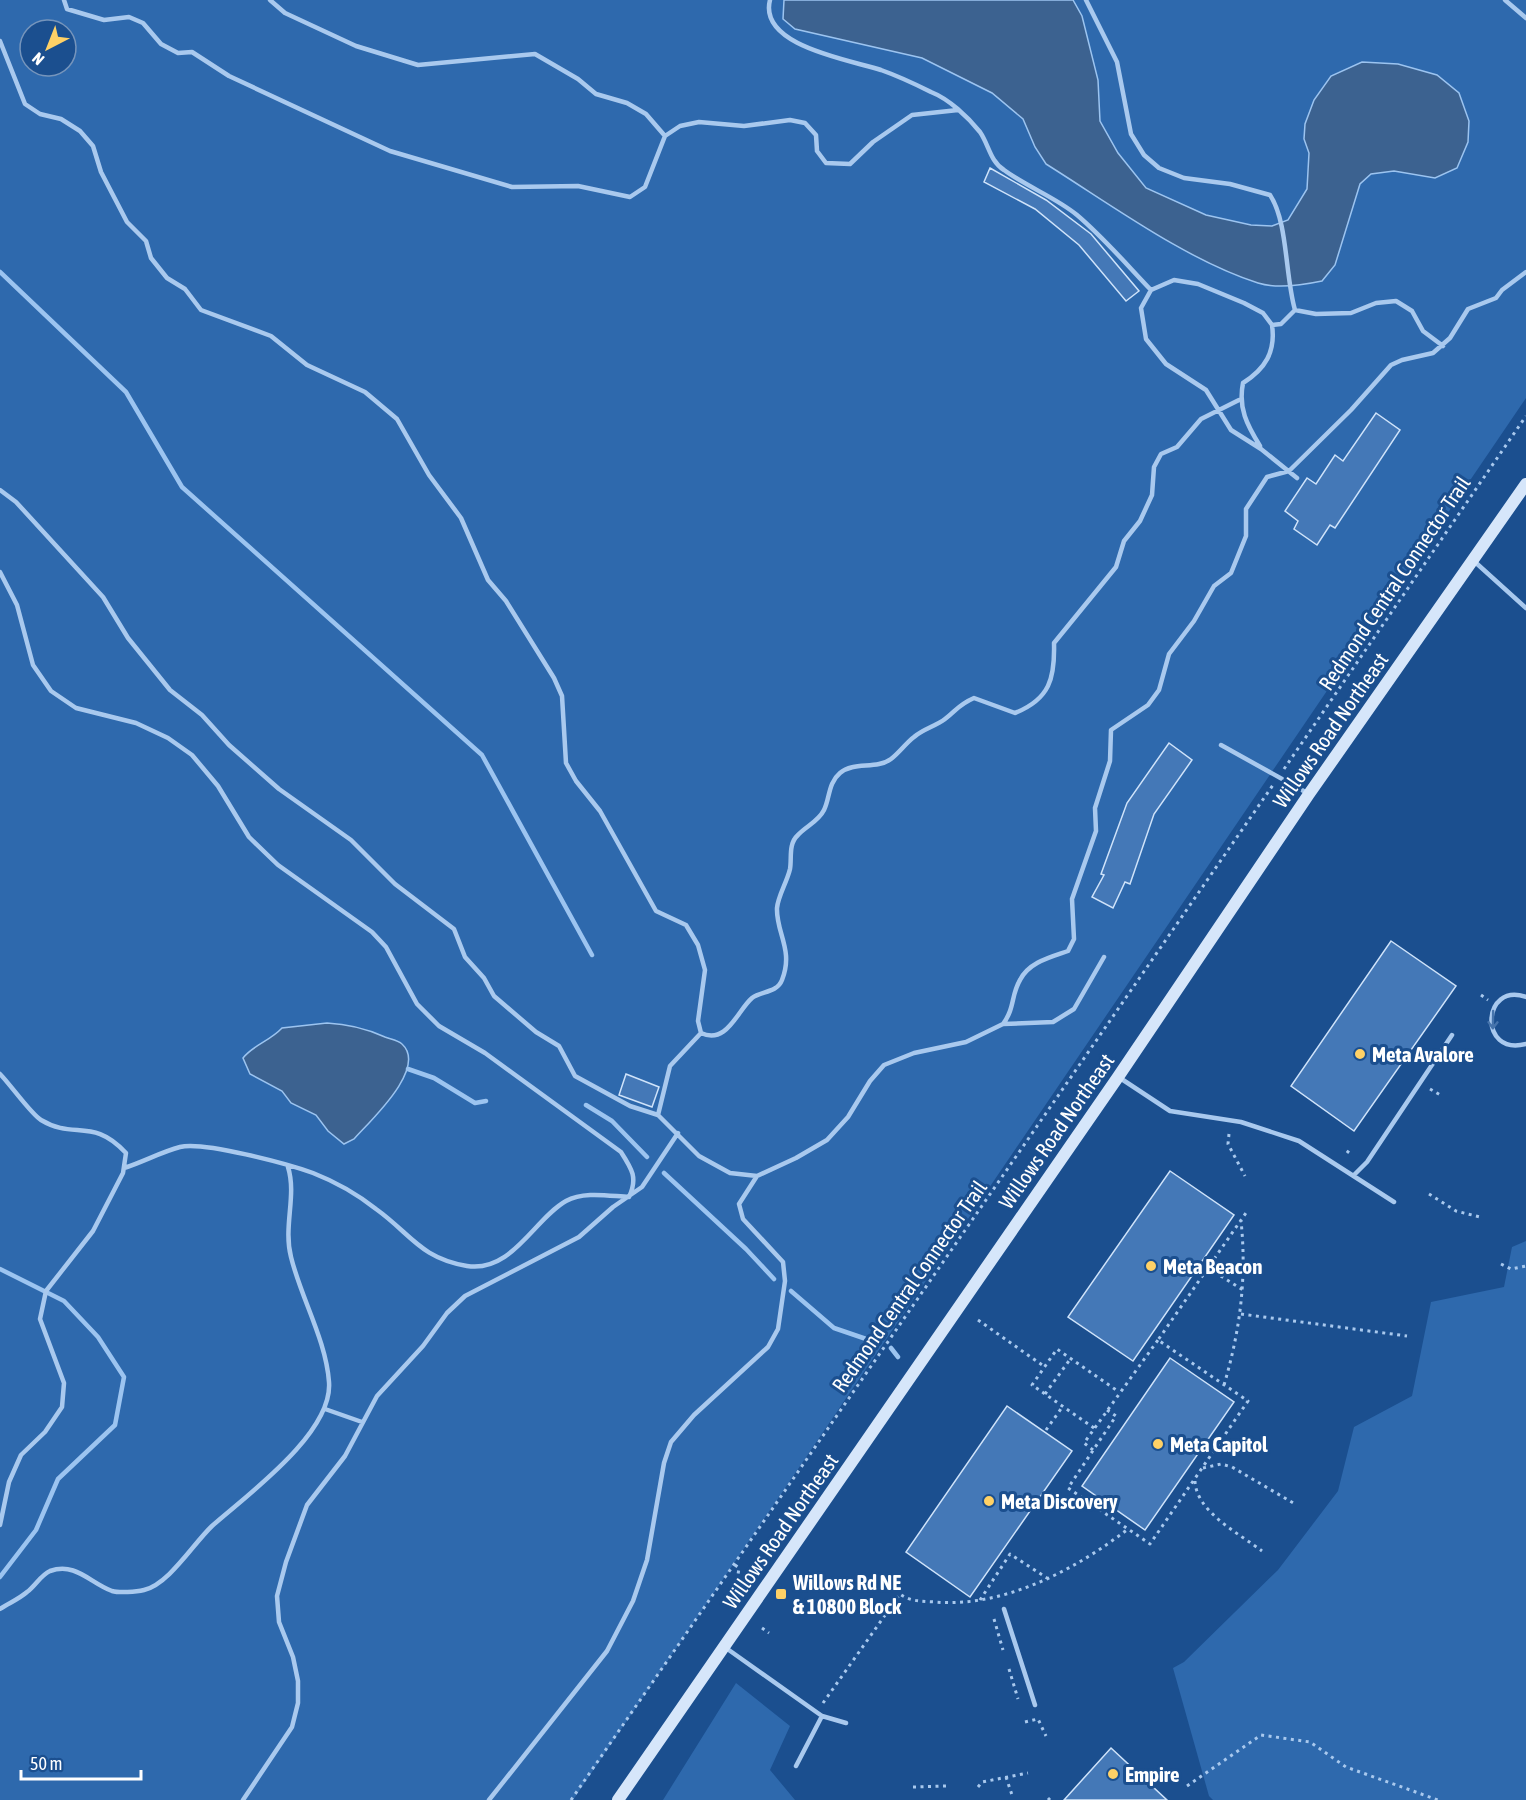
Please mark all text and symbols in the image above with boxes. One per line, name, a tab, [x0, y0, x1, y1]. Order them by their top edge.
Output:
north arrow	[18, 18, 78, 78]
text: N	[28, 49, 47, 69]
street label: Redmond Central Connector Trail	[1313, 471, 1475, 694]
street label: Willows Road Northeast	[1267, 648, 1393, 812]
one-way arrow	[1487, 1010, 1499, 1029]
place label: Meta Avalore	[1372, 1042, 1474, 1066]
marker: Meta Avalore	[1353, 1047, 1367, 1061]
street label: Willows Road Northeast	[993, 1049, 1119, 1213]
street label: Redmond Central Connector Trail	[827, 1175, 992, 1396]
place label: Meta Beacon	[1163, 1254, 1262, 1278]
marker: Meta Beacon	[1144, 1259, 1158, 1273]
place label: Meta Capitol	[1170, 1432, 1268, 1456]
marker: Meta Capitol	[1151, 1437, 1165, 1451]
street label: Willows Road Northeast	[717, 1449, 843, 1613]
place label: Meta Discovery	[1001, 1489, 1118, 1513]
marker: Meta Discovery	[982, 1494, 996, 1508]
place label: Willows Rd NE & 10800 Block	[792, 1570, 902, 1618]
marker: Willows Rd NE & 10800 Block	[774, 1587, 788, 1601]
scale bar	[21, 1743, 141, 1781]
text: 50 m	[30, 1753, 62, 1774]
place label: Empire	[1125, 1762, 1180, 1786]
marker: Empire	[1106, 1767, 1120, 1781]

